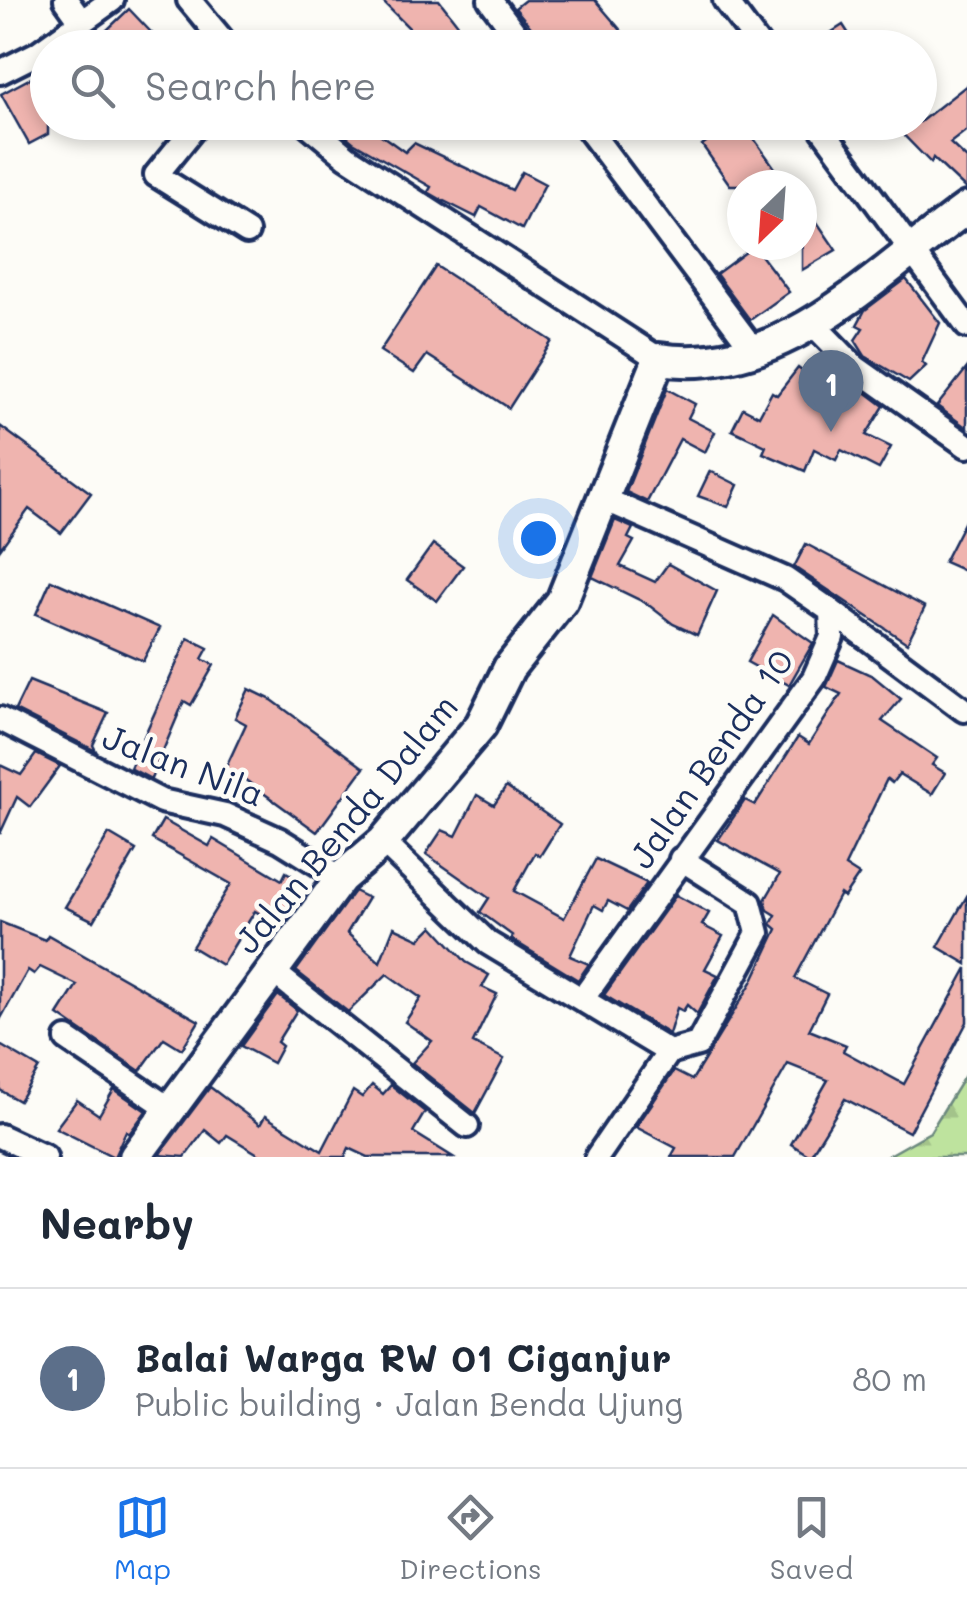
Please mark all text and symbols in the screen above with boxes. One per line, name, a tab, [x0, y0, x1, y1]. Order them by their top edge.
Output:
search box	[30, 30, 937, 140]
icon: search	[65, 58, 120, 113]
text: Search here	[145, 60, 376, 110]
north arrow	[727, 170, 817, 260]
pin: 1	[798, 350, 864, 432]
your location	[513, 513, 564, 564]
street label: Jalan Benda 10	[617, 639, 803, 877]
street label: Jalan Benda Dalam	[223, 684, 467, 962]
street label: Jalan Nila	[97, 712, 271, 816]
text: Nearby	[40, 1195, 194, 1250]
text: Balai Warga RW 01 Ciganjur	[135, 1332, 671, 1382]
text: 1	[65, 1357, 80, 1399]
text: 80 m	[852, 1357, 927, 1399]
text: Public building · Jalan Benda Ujung	[135, 1382, 683, 1424]
tab: Map	[114, 1490, 171, 1586]
tab: Directions	[399, 1490, 542, 1586]
tab: Saved	[770, 1490, 853, 1586]

